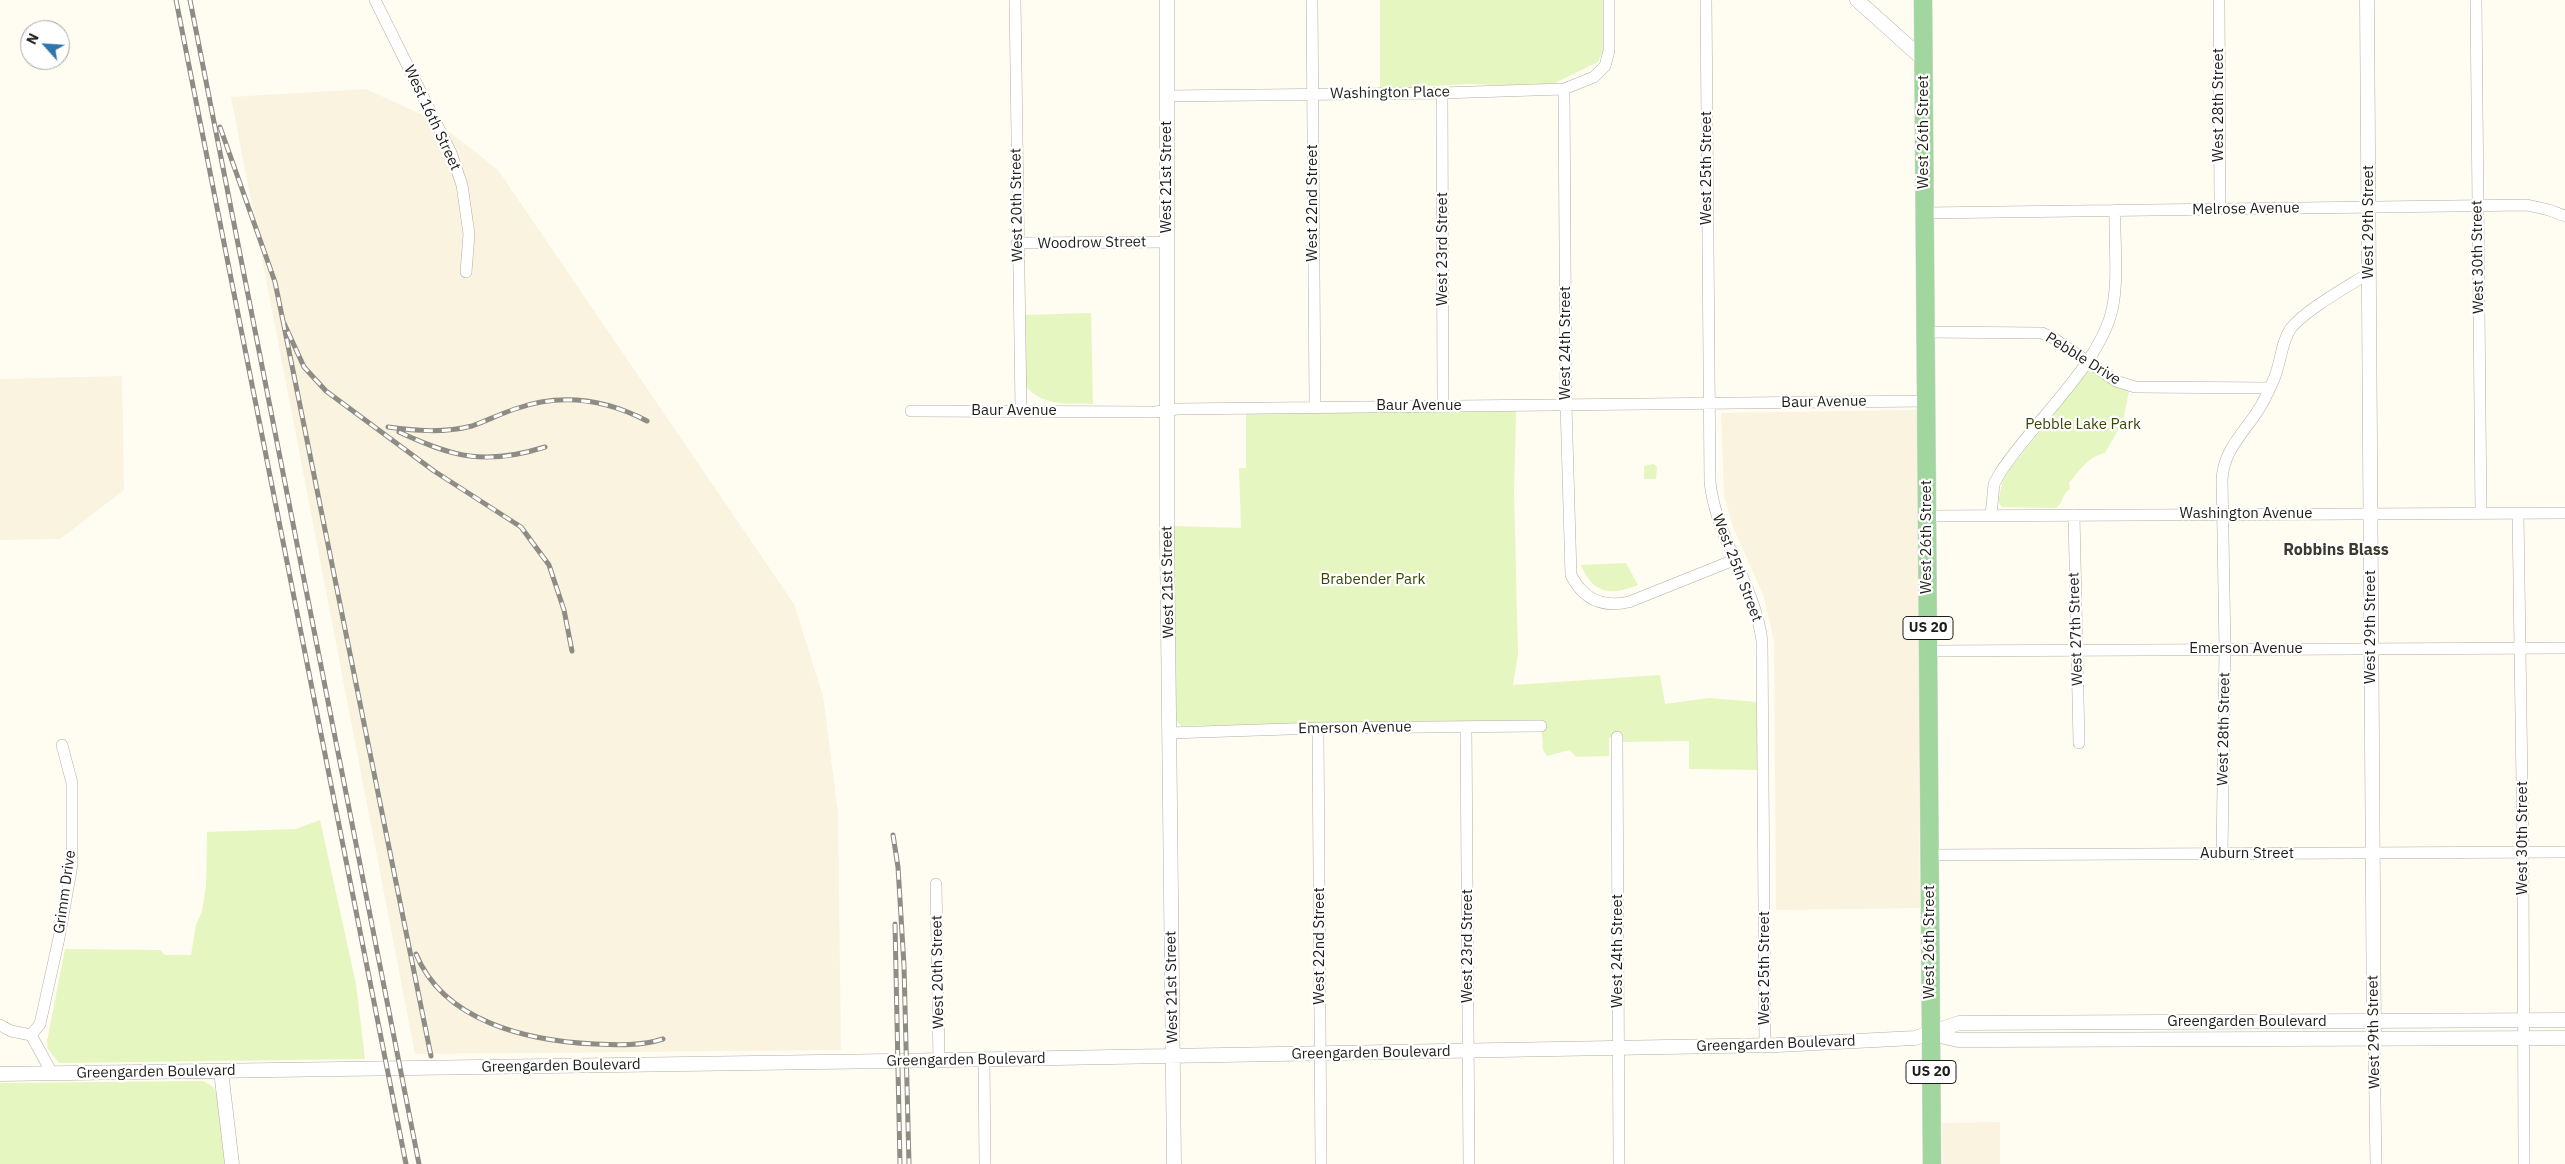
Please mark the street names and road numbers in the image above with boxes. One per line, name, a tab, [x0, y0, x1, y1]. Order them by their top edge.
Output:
street label: West 28th Street	[2210, 48, 2228, 162]
street label: West 16th Street	[400, 63, 464, 173]
street label: West 26th Street	[1915, 75, 1933, 189]
street label: Washington Place	[1330, 83, 1450, 103]
street label: West 25th Street	[1698, 111, 1716, 225]
street label: West 21st Street	[1158, 121, 1176, 233]
street label: West 22nd Street	[1304, 144, 1322, 262]
street label: West 20th Street	[1007, 148, 1027, 262]
street label: West 29th Street	[2360, 165, 2378, 279]
street label: West 23rd Street	[1434, 192, 1452, 306]
street label: Melrose Avenue	[2192, 199, 2300, 219]
street label: West 30th Street	[2468, 200, 2488, 314]
street label: Woodrow Street	[1038, 233, 1146, 253]
street label: West 24th Street	[1557, 286, 1575, 400]
street label: Pebble Drive	[2042, 329, 2124, 389]
street label: Baur Avenue	[1781, 392, 1867, 412]
street label: Baur Avenue	[1376, 397, 1462, 415]
street label: Baur Avenue	[971, 402, 1057, 420]
street label: West 26th Street	[1918, 480, 1936, 594]
street label: Washington Avenue	[2180, 505, 2312, 523]
street label: West 25th Street	[1708, 512, 1766, 624]
street label: West 21st Street	[1158, 526, 1178, 638]
street label: West 29th Street	[2362, 570, 2380, 684]
street label: West 27th Street	[2065, 572, 2087, 686]
road number: US 20	[1903, 616, 1953, 640]
street label: Emerson Avenue	[2189, 640, 2303, 658]
street label: West 28th Street	[2214, 672, 2234, 786]
street label: Emerson Avenue	[1298, 718, 1412, 738]
street label: West 30th Street	[2514, 781, 2532, 895]
street label: Auburn Street	[2200, 845, 2294, 863]
street label: Grimm Drive	[50, 849, 80, 935]
street label: West 26th Street	[1921, 885, 1939, 999]
street label: West 22nd Street	[1311, 887, 1329, 1005]
street label: West 23rd Street	[1459, 889, 1477, 1003]
street label: West 24th Street	[1609, 894, 1627, 1008]
street label: West 25th Street	[1756, 911, 1774, 1025]
street label: West 20th Street	[928, 915, 948, 1029]
street label: West 21st Street	[1162, 931, 1182, 1043]
street label: West 29th Street	[2364, 975, 2384, 1089]
street label: Greengarden Boulevard	[2167, 1013, 2327, 1031]
street label: Greengarden Boulevard	[1696, 1032, 1856, 1056]
street label: Greengarden Boulevard	[1291, 1043, 1451, 1063]
street label: Greengarden Boulevard	[886, 1050, 1046, 1070]
street label: Greengarden Boulevard	[481, 1056, 641, 1076]
road number: US 20	[1906, 1060, 1956, 1084]
street label: Greengarden Boulevard	[76, 1062, 236, 1082]

